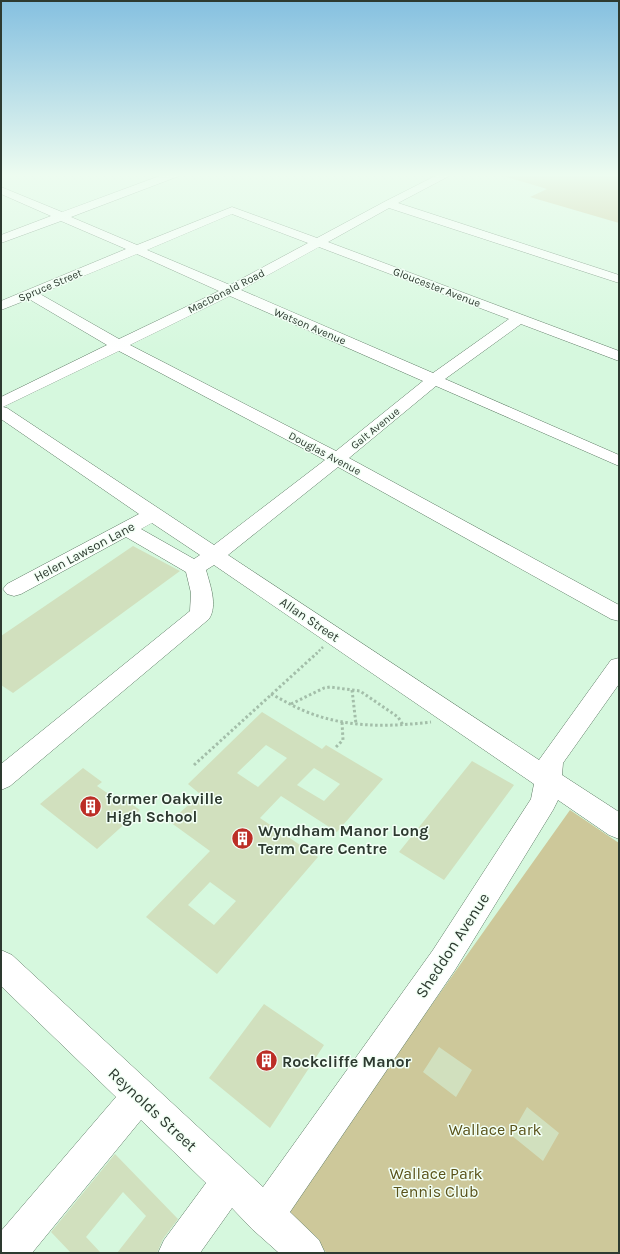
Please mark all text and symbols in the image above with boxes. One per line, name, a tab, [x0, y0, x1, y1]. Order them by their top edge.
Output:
street label: Gloucester Avenue	[391, 265, 483, 310]
street label: Spruce Street	[16, 266, 84, 305]
street label: MacDonald Road	[186, 266, 267, 316]
street label: Watson Avenue	[272, 305, 348, 348]
street label: Galt Avenue	[348, 404, 403, 452]
street label: Douglas Avenue	[286, 429, 363, 478]
street label: Helen Lawson Lane	[31, 518, 137, 584]
street label: Allan Street	[277, 594, 342, 645]
place label: former Oakville High School	[106, 789, 223, 826]
building icon: former Oakville High School	[77, 794, 103, 820]
place label: Wyndham Manor Long Term Care Centre	[258, 821, 429, 858]
building icon: Wyndham Manor Long Term Care Centre	[230, 826, 256, 852]
street label: Sheddon Avenue	[411, 889, 493, 1001]
building icon: Rockcliffe Manor	[254, 1048, 280, 1074]
place label: Rockcliffe Manor	[282, 1052, 412, 1071]
street label: Reynolds Street	[105, 1064, 201, 1155]
park label: Wallace Park	[448, 1120, 542, 1139]
park label: Wallace Park Tennis Club	[389, 1164, 483, 1201]

